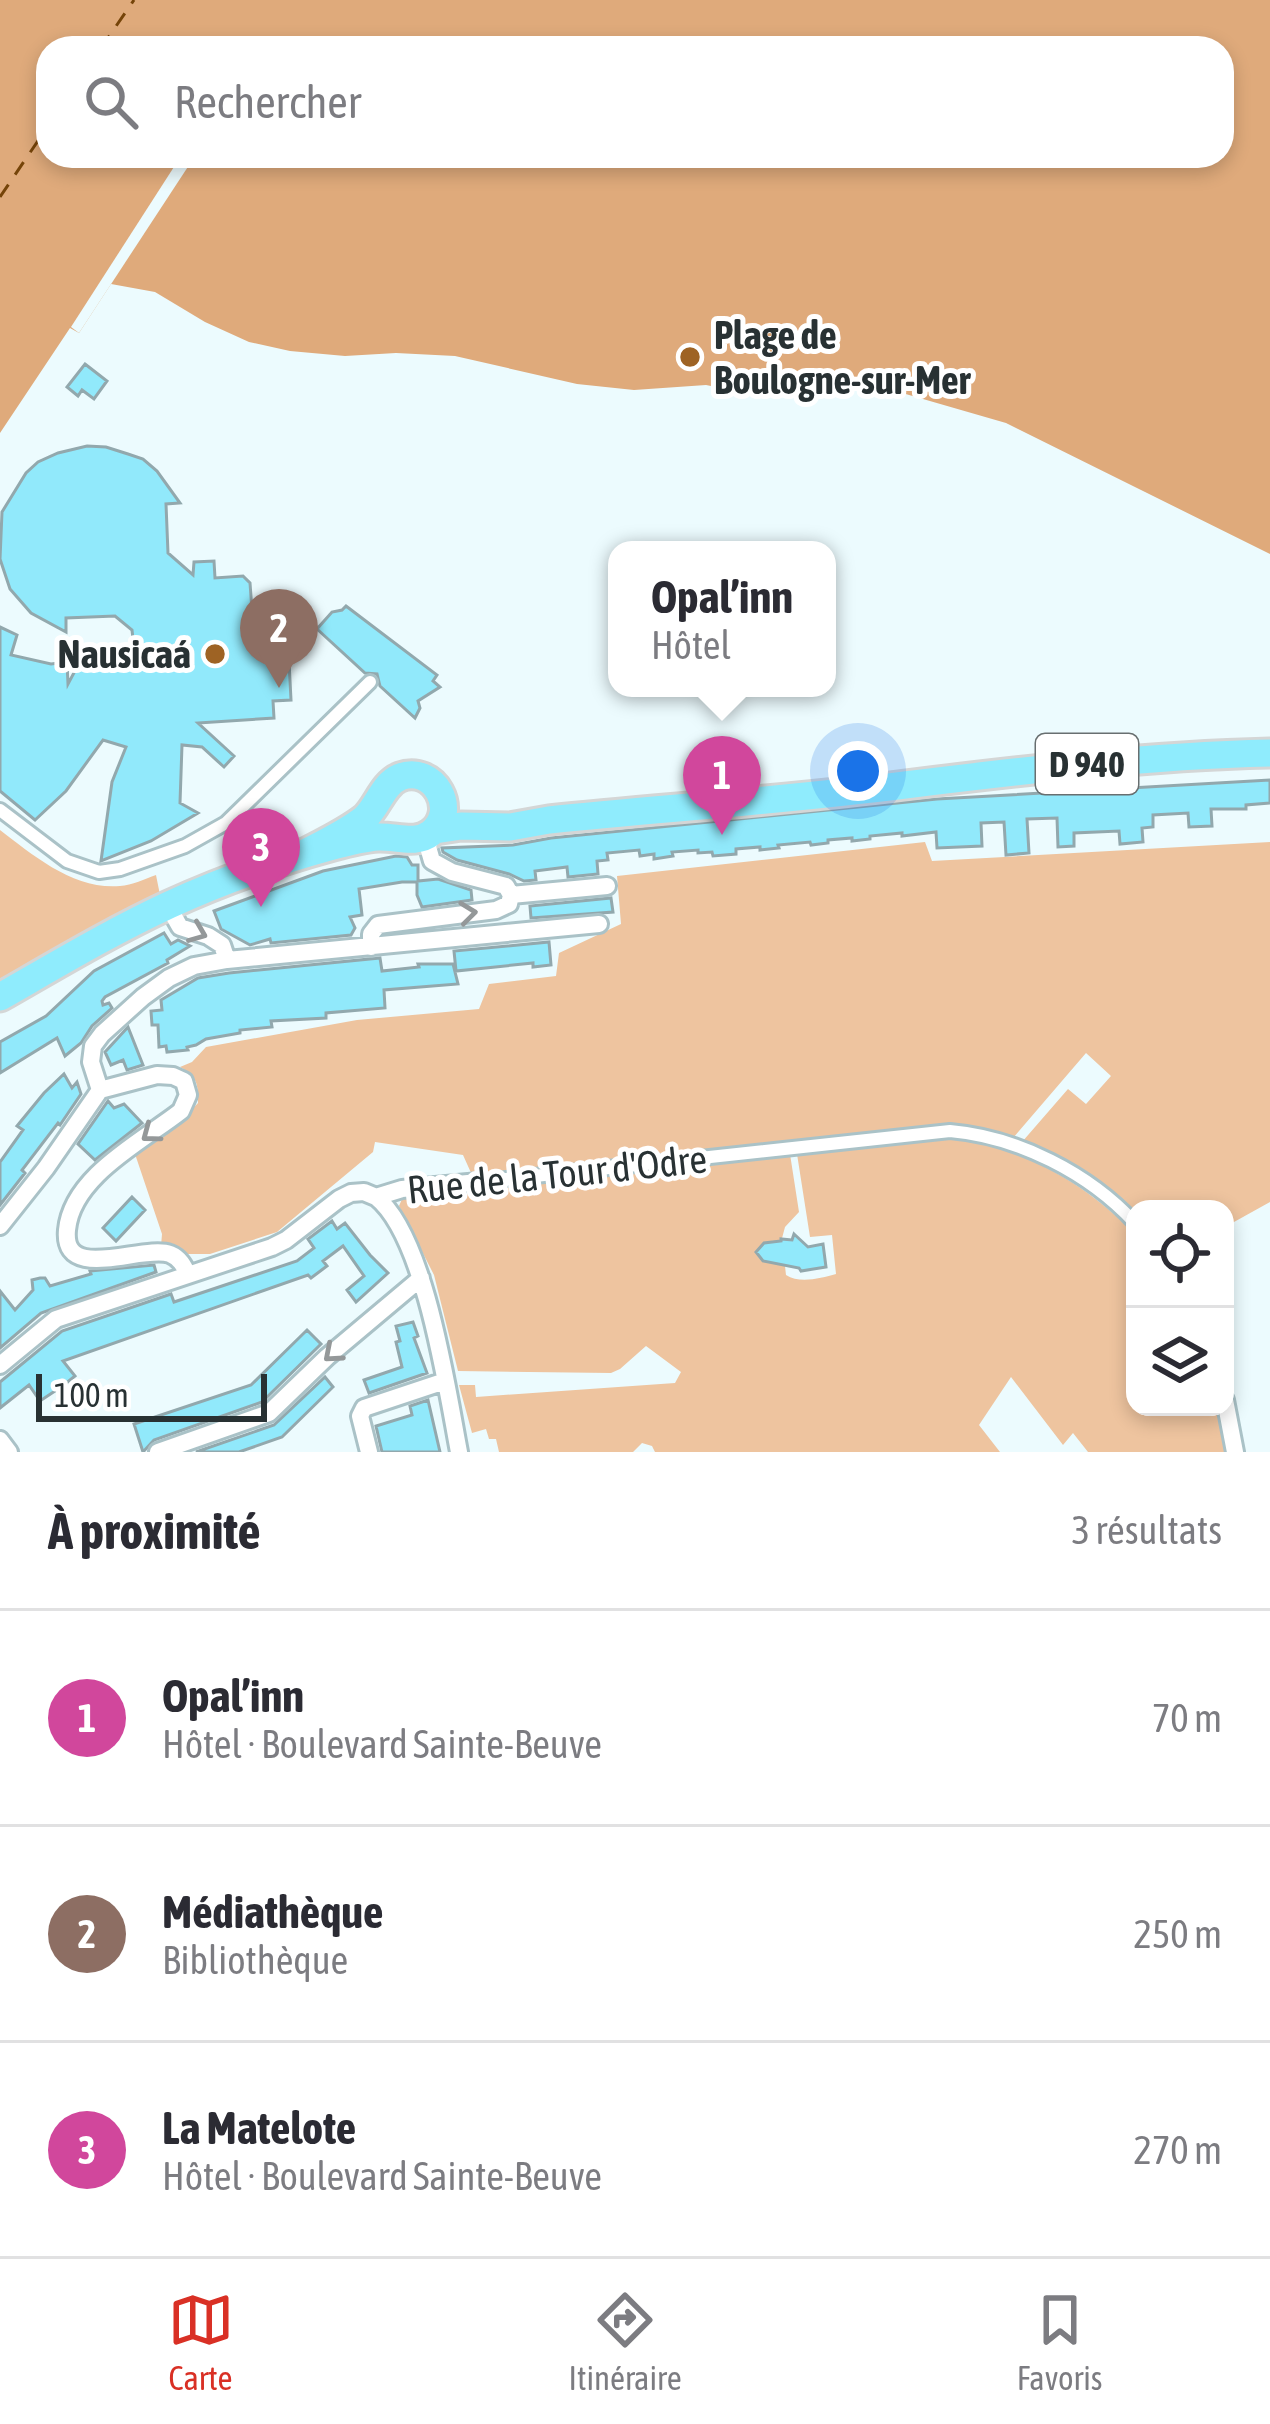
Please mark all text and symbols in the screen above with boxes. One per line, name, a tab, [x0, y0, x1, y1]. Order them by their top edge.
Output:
search box	[36, 36, 1234, 168]
icon: search	[78, 69, 144, 135]
text: Rechercher	[174, 76, 361, 128]
place label: Plage de Boulogne-sur-Mer	[714, 313, 972, 402]
marker: Plage de Boulogne-sur-Mer	[677, 344, 703, 370]
popup	[608, 541, 836, 697]
text: Opal’inn	[651, 571, 793, 623]
pin: 2	[240, 589, 318, 688]
text: Hôtel	[651, 623, 731, 667]
place label: Nausicaá	[58, 632, 191, 676]
marker: Nausicaá	[202, 641, 228, 667]
road number: D 940	[1036, 734, 1138, 794]
pin: 1	[683, 736, 761, 835]
your location	[828, 741, 888, 801]
pin: 3	[222, 808, 300, 907]
one-way arrow	[458, 901, 478, 927]
one-way arrow	[186, 919, 207, 943]
one-way arrow	[142, 1120, 164, 1142]
street label: Rue de la Tour d'Odre	[405, 1136, 709, 1212]
map controls	[1126, 1200, 1234, 1416]
button: locate	[1126, 1200, 1234, 1308]
button: layers	[1126, 1308, 1234, 1416]
one-way arrow	[323, 1339, 345, 1361]
scale bar	[36, 1368, 267, 1421]
text: 100 m	[54, 1376, 129, 1414]
text: À proximité	[48, 1501, 261, 1560]
text: 3 résultats	[1072, 1508, 1222, 1552]
text: Opal’inn	[162, 1670, 304, 1722]
text: 1	[78, 1696, 96, 1740]
text: 70 m	[1152, 1696, 1222, 1740]
text: Hôtel · Boulevard Sainte-Beuve	[162, 1722, 602, 1766]
text: Médiathèque	[162, 1886, 383, 1938]
text: 2	[78, 1912, 96, 1956]
text: 250 m	[1134, 1912, 1222, 1956]
text: Bibliothèque	[162, 1938, 348, 1982]
text: La Matelote	[162, 2102, 356, 2154]
text: 3	[78, 2128, 96, 2172]
text: 270 m	[1134, 2128, 1222, 2172]
text: Hôtel · Boulevard Sainte-Beuve	[162, 2154, 602, 2198]
tab: Carte	[168, 2287, 234, 2397]
tab: Itinéraire	[569, 2287, 682, 2397]
tab: Favoris	[1017, 2287, 1102, 2397]

